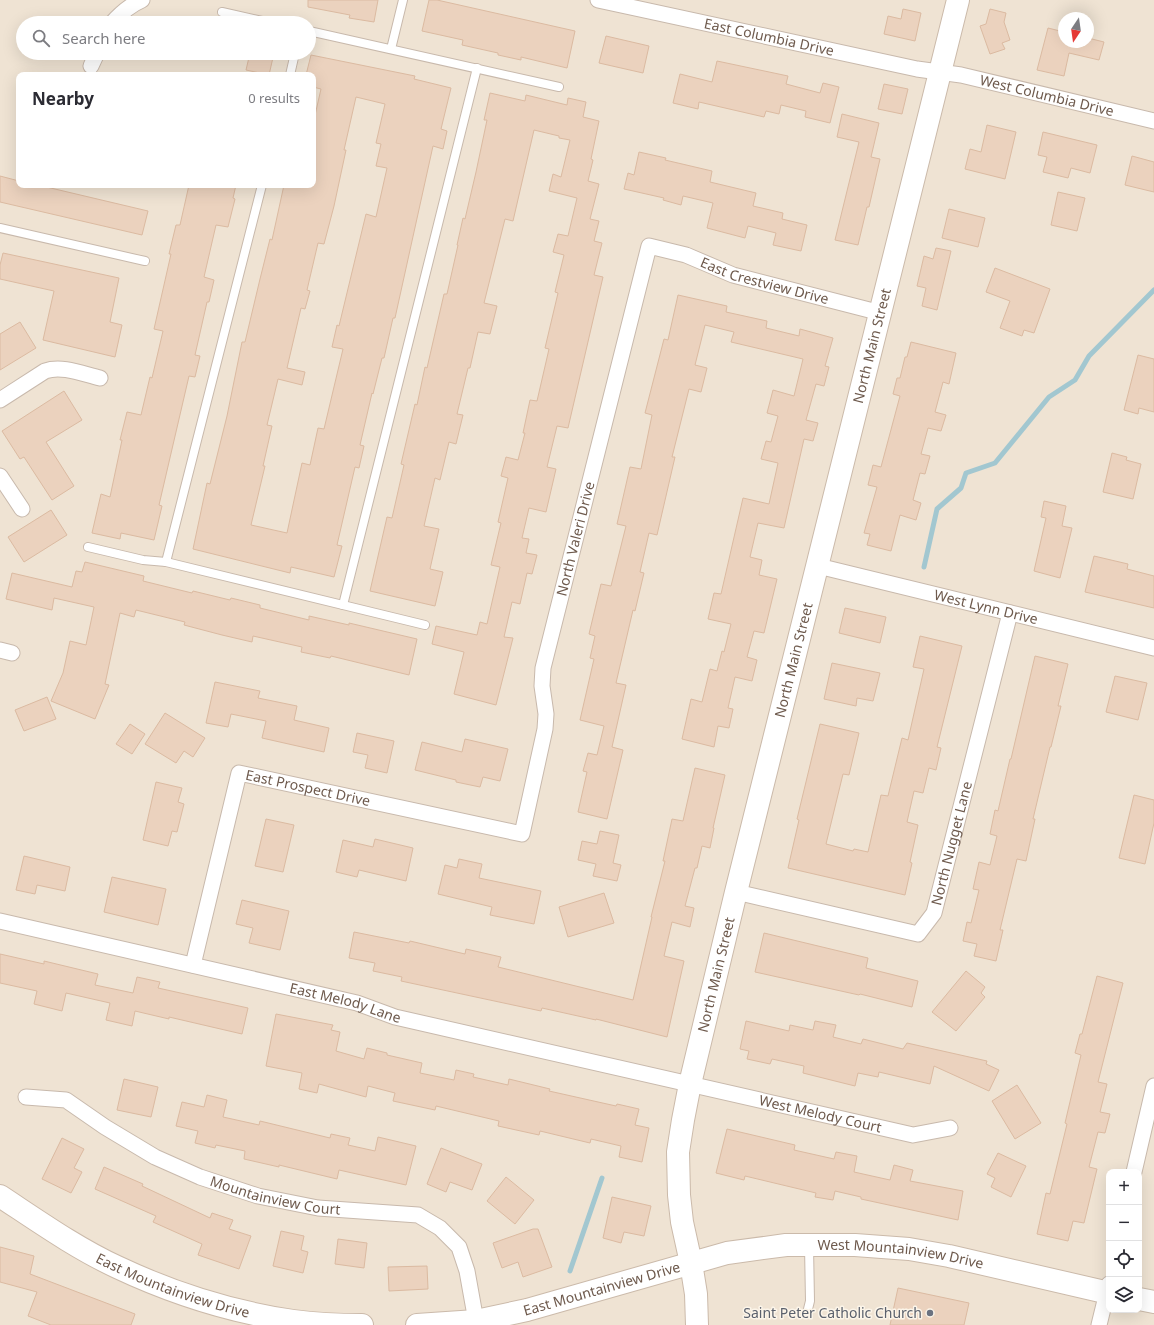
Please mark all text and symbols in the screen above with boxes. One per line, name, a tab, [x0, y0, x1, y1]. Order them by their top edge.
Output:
north arrow	[1058, 12, 1094, 48]
street label: East Columbia Drive	[703, 13, 836, 60]
search box	[16, 16, 316, 60]
icon: search	[30, 27, 52, 49]
text: Search here	[62, 28, 145, 48]
street label: West Columbia Drive	[978, 70, 1116, 120]
text: Nearby	[32, 87, 94, 110]
text: 0 results	[248, 89, 300, 107]
street label: East Crestview Drive	[698, 252, 831, 308]
street label: North Main Street	[848, 286, 895, 405]
street label: North Valeri Drive	[551, 479, 599, 598]
street label: West Lynn Drive	[932, 585, 1040, 628]
street label: North Main Street	[770, 601, 817, 720]
street label: East Prospect Drive	[244, 765, 372, 810]
street label: North Nugget Lane	[926, 779, 976, 907]
street label: North Main Street	[693, 915, 739, 1034]
street label: East Melody Lane	[288, 978, 403, 1027]
street label: West Melody Court	[757, 1090, 884, 1137]
map controls	[1106, 1169, 1142, 1313]
button: +	[1106, 1169, 1142, 1205]
street label: Mountainview Court	[208, 1171, 341, 1219]
button: −	[1106, 1205, 1142, 1241]
street label: West Mountainview Drive	[817, 1235, 986, 1273]
button: locate	[1106, 1241, 1142, 1277]
street label: East Mountainview Drive	[93, 1248, 252, 1322]
street label: East Mountainview Drive	[521, 1257, 682, 1320]
button: layers	[1106, 1277, 1142, 1313]
place label: Saint Peter Catholic Church	[743, 1303, 922, 1322]
marker: Saint Peter Catholic Church	[925, 1308, 935, 1318]

